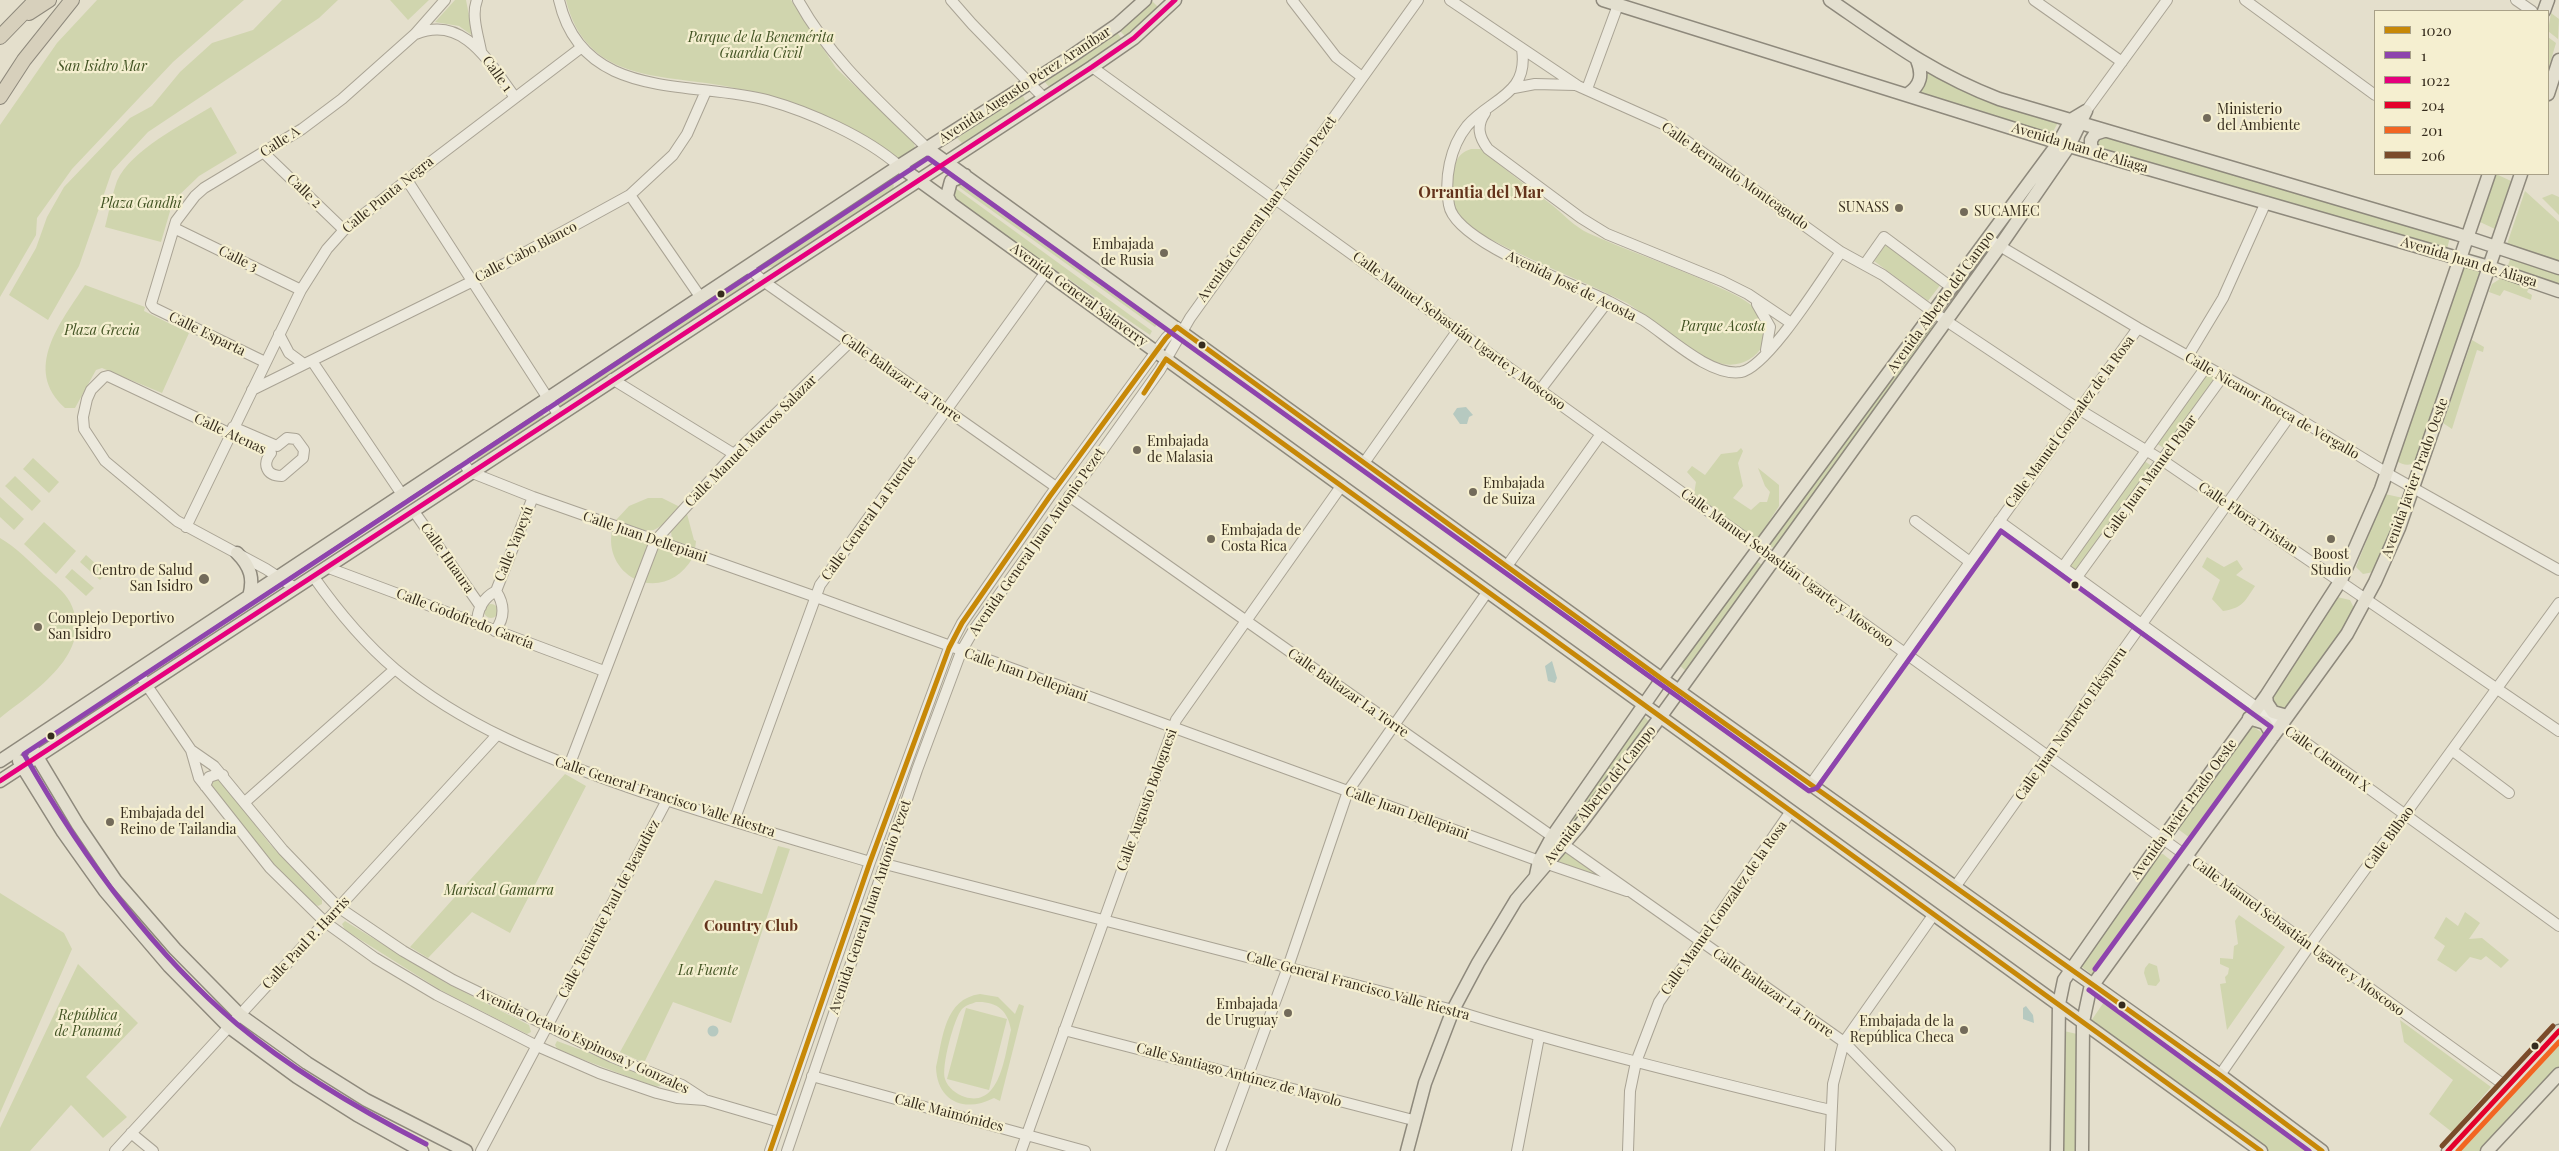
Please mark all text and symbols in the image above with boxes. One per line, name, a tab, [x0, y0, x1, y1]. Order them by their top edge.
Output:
legend	[2374, 10, 2549, 175]
text: 1020	[2421, 20, 2452, 40]
street label: Avenida Augusto Pérez Araníbar	[936, 23, 1114, 147]
park label: Parque de la Benemérita Guardia Civil	[688, 30, 834, 62]
text: 1	[2421, 45, 2427, 65]
street label: Calle 1	[478, 53, 516, 95]
park label: San Isidro Mar	[57, 59, 147, 75]
text: 1022	[2421, 70, 2450, 90]
text: 204	[2421, 95, 2445, 115]
place label: Ministerio del Ambiente	[2217, 102, 2300, 134]
marker: Ministerio del Ambiente	[2201, 112, 2213, 124]
street label: Avenida General Juan Antonio Pezet	[1194, 113, 1340, 305]
street label: Calle Bernardo Monteagudo	[1658, 119, 1812, 233]
street label: Avenida Juan de Aliaga	[2010, 119, 2150, 177]
text: 201	[2421, 120, 2443, 140]
street label: Calle A	[257, 123, 303, 161]
text: 206	[2421, 145, 2445, 165]
street label: Calle Punta Negra	[339, 153, 437, 237]
street label: Calle 2	[283, 170, 325, 212]
district label: Orrantia del Mar	[1418, 183, 1544, 203]
park label: Plaza Gandhi	[100, 196, 182, 212]
place label: SUNASS	[1838, 200, 1889, 216]
marker: SUNASS	[1893, 202, 1905, 214]
place label: SUCAMEC	[1974, 204, 2040, 220]
marker: SUCAMEC	[1958, 206, 1970, 218]
street label: Calle Cabo Blanco	[472, 218, 580, 286]
street label: Avenida Alberto del Campo	[1884, 228, 1998, 376]
street label: Avenida Juan de Aliaga	[2399, 233, 2539, 291]
place label: Embajada de Rusia	[1092, 237, 1154, 270]
street label: Avenida General Salaverry	[1007, 240, 1151, 350]
street label: Calle 3	[216, 242, 260, 276]
marker: Embajada de Rusia	[1158, 247, 1170, 259]
street label: Avenida José de Acosta	[1503, 247, 1639, 325]
street label: Calle Manuel Sebastián Ugarte y Moscoso	[1349, 248, 1569, 414]
unlabelled marker	[716, 289, 726, 299]
street label: Calle Esparta	[166, 308, 248, 360]
park label: Parque Acosta	[1681, 319, 1765, 335]
park label: Plaza Grecia	[64, 323, 140, 339]
street label: Calle Baltazar La Torre	[837, 330, 965, 426]
street label: Calle Manuel Gonzalez de la Rosa	[2002, 333, 2138, 511]
unlabelled marker	[1197, 340, 1207, 350]
street label: Calle Nicanor Rocca de Vergallo	[2182, 349, 2362, 463]
street label: Calle Manuel Marcos Salazar	[681, 371, 821, 511]
street label: Avenida Javier Prado Oeste	[2378, 396, 2452, 560]
street label: Calle Atenas	[191, 410, 269, 458]
street label: Calle Juan Manuel Polar	[2099, 412, 2201, 542]
place label: Embajada de Malasia	[1147, 434, 1213, 467]
marker: Embajada de Malasia	[1131, 444, 1143, 456]
street label: Avenida General Juan Antonio Pezet	[966, 445, 1108, 639]
street label: Calle General La Fuente	[818, 452, 920, 584]
place label: Embajada de Suiza	[1483, 476, 1545, 508]
street label: Calle Flora Tristan	[2195, 478, 2301, 558]
street label: Calle Manuel Sebastián Ugarte y Moscoso	[1677, 485, 1897, 651]
marker: Embajada de Suiza	[1467, 486, 1479, 498]
street label: Calle Yapeyú	[491, 504, 537, 584]
street label: Calle Juan Dellepiani	[581, 508, 709, 566]
street label: Calle Huaura	[417, 520, 477, 596]
place label: Embajada de Costa Rica	[1221, 523, 1301, 556]
marker: Embajada de Costa Rica	[1205, 533, 1217, 545]
marker: Boost Studio	[2325, 533, 2337, 545]
place label: Boost Studio	[2311, 547, 2351, 580]
place label: Centro de Salud San Isidro	[92, 563, 193, 596]
marker: Centro de Salud San Isidro	[197, 572, 211, 586]
unlabelled marker	[2070, 580, 2080, 590]
street label: Calle Godofredo García	[394, 585, 536, 653]
place label: Complejo Deportivo San Isidro	[48, 611, 174, 644]
marker: Complejo Deportivo San Isidro	[32, 621, 44, 633]
street label: Calle Juan Norberto Eléspuru	[2012, 644, 2130, 804]
street label: Calle Juan Dellepiani	[962, 645, 1090, 705]
street label: Calle Baltazar La Torre	[1284, 645, 1412, 741]
street label: Avenida Alberto del Campo	[1541, 722, 1659, 868]
street label: Calle Clement X	[2281, 723, 2373, 795]
street label: Calle Augusto Bolognesi	[1113, 726, 1181, 874]
unlabelled marker	[46, 731, 56, 741]
street label: Avenida Javier Prado Oeste	[2128, 736, 2240, 882]
street label: Calle General Francisco Valle Riestra	[553, 753, 777, 841]
street label: Calle Juan Dellepiani	[1343, 783, 1471, 843]
street label: Avenida General Juan Antonio Pezet	[825, 798, 915, 1016]
street label: Calle Bilbao	[2360, 803, 2418, 873]
place label: Embajada del Reino de Tailandia	[120, 806, 237, 839]
marker: Embajada del Reino de Tailandia	[104, 816, 116, 828]
street label: Calle Teniente Paul de Beaudiez	[555, 817, 663, 1001]
street label: Calle Manuel Gonzalez de la Rosa	[1657, 818, 1791, 998]
street label: Calle Manuel Sebastián Ugarte y Moscoso	[2188, 854, 2408, 1020]
park label: Mariscal Gamarra	[444, 883, 554, 899]
street label: Calle Paul P. Harris	[259, 893, 353, 993]
district label: Country Club	[704, 917, 798, 935]
street label: Calle Baltazar La Torre	[1709, 945, 1837, 1041]
street label: Calle General Francisco Valle Riestra	[1244, 948, 1472, 1024]
park label: La Fuente	[678, 963, 738, 979]
street label: Avenida Octavio Espinosa y Gonzales	[474, 984, 692, 1098]
place label: Embajada de Uruguay	[1206, 997, 1278, 1030]
unlabelled marker	[2117, 1000, 2127, 1010]
marker: Embajada de Uruguay	[1282, 1007, 1294, 1019]
park label: República de Panamá	[55, 1008, 121, 1040]
place label: Embajada de la República Checa	[1850, 1014, 1954, 1046]
marker: Embajada de la República Checa	[1958, 1024, 1970, 1036]
street label: Calle Santiago Antúnez de Mayolo	[1134, 1039, 1344, 1111]
unlabelled marker	[2530, 1041, 2540, 1051]
street label: Calle Maimónides	[893, 1090, 1005, 1136]

